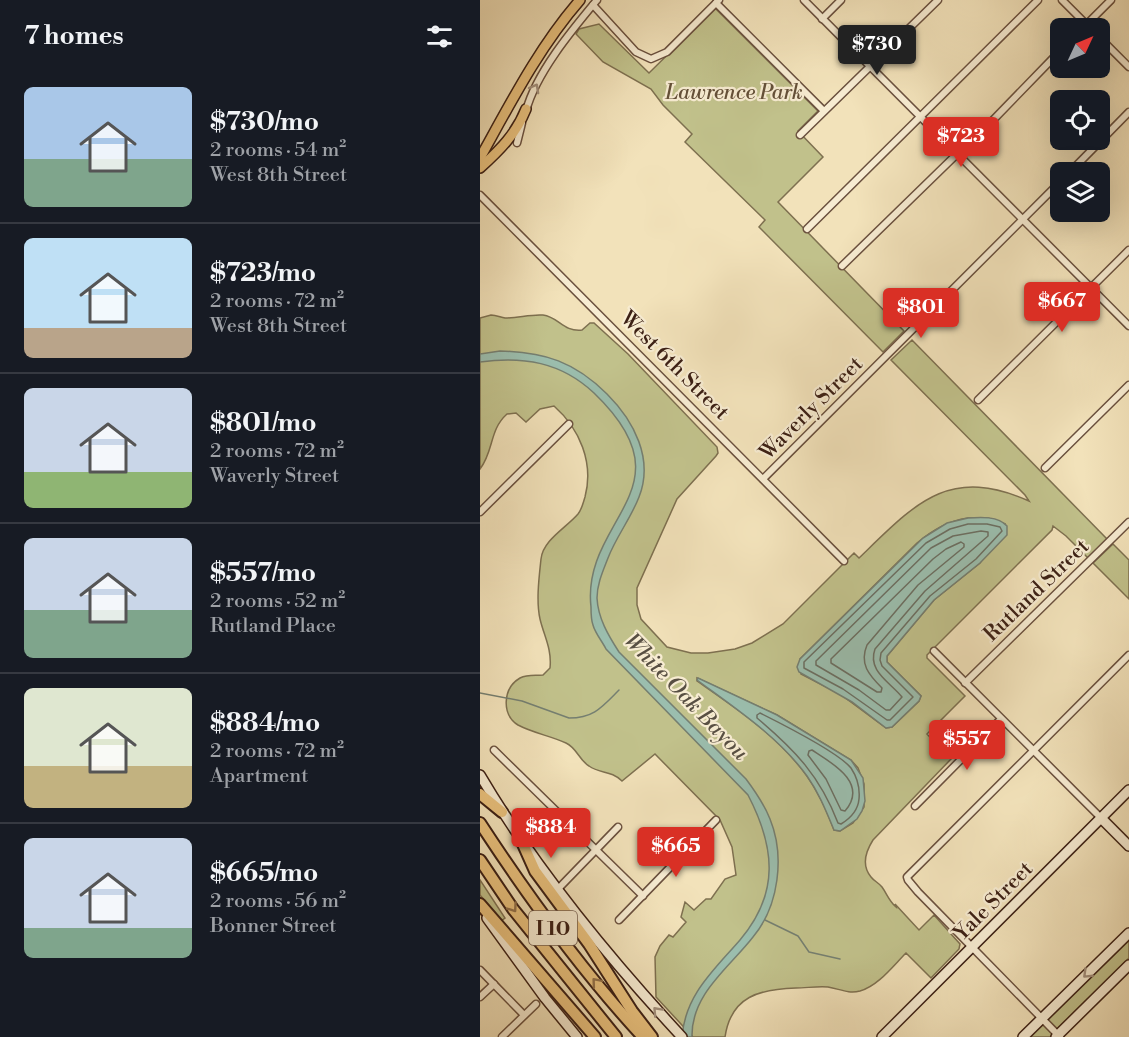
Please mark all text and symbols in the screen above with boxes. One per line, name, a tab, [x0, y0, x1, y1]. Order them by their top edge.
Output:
north arrow	[1050, 18, 1110, 78]
map controls	[1050, 18, 1110, 222]
text: 7 homes	[24, 20, 124, 52]
icon: filters	[423, 20, 456, 53]
pin: $730	[841, 25, 913, 76]
text: $730	[852, 32, 902, 57]
park label: Lawrence Park	[664, 80, 803, 106]
one-way arrow	[528, 83, 539, 94]
button: locate	[1050, 90, 1110, 150]
text: $730/mo	[210, 106, 319, 138]
icon: home	[72, 111, 144, 183]
pin: $723	[925, 117, 997, 168]
text: $723	[937, 124, 985, 149]
text: 2 rooms · 54 m²	[210, 138, 346, 163]
button: layers	[1050, 162, 1110, 222]
text: West 8th Street	[210, 163, 347, 188]
text: $723/mo	[210, 257, 316, 289]
icon: home	[72, 262, 144, 334]
pin: $667	[1026, 282, 1098, 333]
pin: $801	[885, 288, 957, 339]
text: 2 rooms · 72 m²	[210, 289, 344, 314]
text: $667	[1038, 289, 1086, 314]
text: $801	[897, 295, 945, 320]
street label: West 6th Street	[614, 305, 735, 426]
text: West 8th Street	[210, 314, 347, 339]
street label: Waverly Street	[754, 351, 869, 467]
text: $801/mo	[210, 407, 316, 439]
icon: home	[72, 412, 144, 484]
text: 2 rooms · 72 m²	[210, 439, 344, 464]
text: Waverly Street	[210, 464, 339, 489]
street label: Rutland Street	[978, 533, 1095, 648]
text: $557/mo	[210, 557, 316, 589]
icon: home	[72, 562, 144, 634]
text: 2 rooms · 52 m²	[210, 589, 345, 614]
text: Rutland Place	[210, 614, 336, 639]
water label: White Oak Bayou	[618, 628, 754, 767]
text: $884/mo	[210, 707, 320, 739]
icon: home	[72, 712, 144, 784]
pin: $557	[931, 720, 1003, 771]
text: $557	[943, 727, 991, 752]
text: 2 rooms · 72 m²	[210, 739, 344, 764]
text: Apartment	[210, 764, 308, 789]
pin: $884	[515, 808, 587, 859]
text: $884	[525, 815, 577, 840]
pin: $665	[640, 827, 712, 878]
text: $665	[651, 834, 701, 859]
street label: Yale Street	[948, 856, 1039, 947]
text: $665/mo	[210, 857, 318, 889]
icon: home	[72, 862, 144, 934]
text: 2 rooms · 56 m²	[210, 889, 346, 914]
one-way arrow	[506, 902, 517, 913]
road number: I 10	[529, 911, 577, 945]
text: Bonner Street	[210, 914, 336, 939]
one-way arrow	[1084, 966, 1095, 977]
one-way arrow	[592, 978, 603, 989]
one-way arrow	[654, 1007, 665, 1018]

